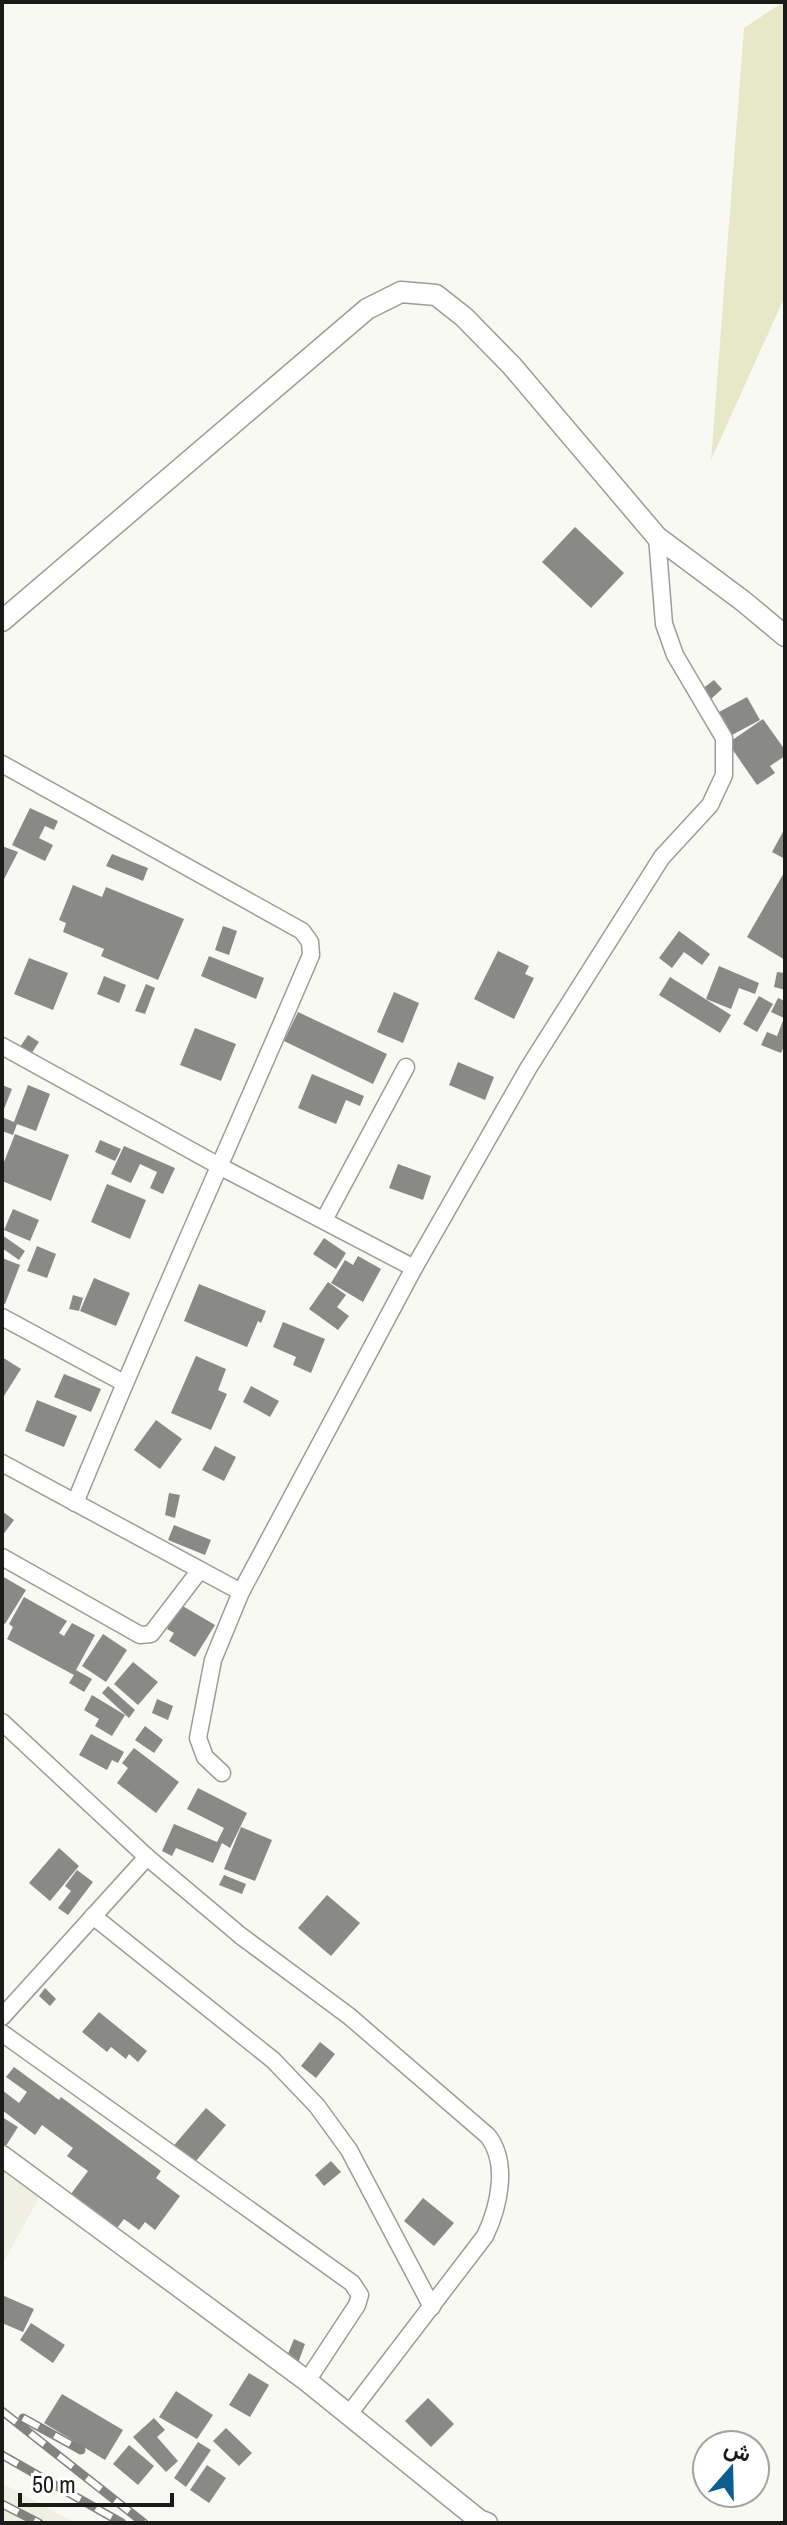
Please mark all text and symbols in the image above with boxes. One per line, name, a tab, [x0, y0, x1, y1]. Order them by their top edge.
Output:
north arrow	[691, 2429, 771, 2509]
text: ش	[720, 2432, 755, 2469]
scale bar	[20, 2457, 172, 2507]
text: 50 m	[32, 2468, 76, 2500]

